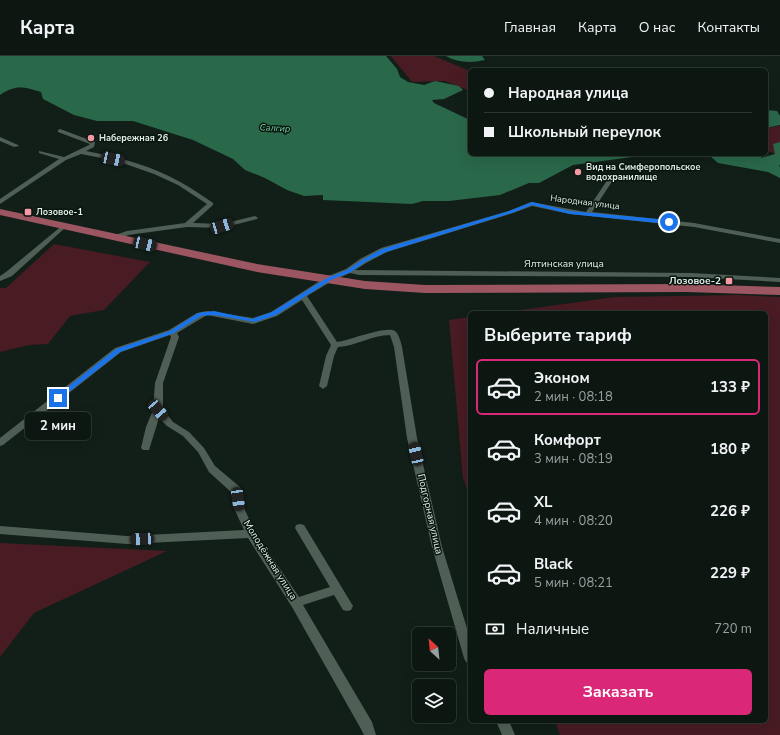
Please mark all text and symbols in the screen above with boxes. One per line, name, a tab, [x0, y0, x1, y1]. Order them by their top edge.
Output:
text: Карта	[20, 15, 75, 41]
text: Главная	[504, 18, 556, 37]
text: Карта	[578, 18, 617, 37]
text: О нас	[639, 18, 675, 37]
text: Контакты	[697, 18, 760, 37]
text: Народная улица	[508, 83, 629, 103]
water label: Салгир	[259, 121, 291, 135]
text: Школьный переулок	[508, 122, 661, 142]
place label: Набережная 26	[99, 132, 169, 144]
marker: Набережная 26	[86, 133, 96, 143]
car	[100, 151, 126, 167]
place label: Вид на Симферопольское водохранилище	[586, 161, 700, 183]
marker: Вид на Симферопольское водохранилище	[573, 167, 583, 177]
street label: Народная улица	[550, 192, 621, 212]
place label: Лозовое-1	[36, 206, 83, 218]
marker: Лозовое-1	[23, 207, 33, 217]
route start	[660, 213, 678, 231]
car	[209, 217, 235, 235]
car	[132, 235, 158, 253]
street label: Ялтинская улица	[524, 257, 604, 271]
place label: Лозовое-2	[669, 274, 721, 288]
marker: Лозовое-2	[724, 276, 734, 286]
text: Выберите тариф	[484, 323, 632, 347]
text: Эконом	[534, 368, 590, 388]
icon: car	[486, 369, 522, 405]
text: 133 ₽	[710, 377, 750, 397]
text: 2 мин · 08:18	[534, 388, 613, 406]
route end	[49, 389, 67, 407]
car	[146, 397, 170, 423]
callout: 2 мин	[25, 412, 91, 440]
text: 2 мин	[40, 417, 76, 435]
text: Комфорт	[534, 430, 601, 450]
icon: car	[486, 431, 522, 467]
text: 180 ₽	[710, 439, 750, 459]
car	[407, 441, 425, 467]
text: 3 мин · 08:19	[534, 450, 613, 468]
street label: Подгорная улица	[414, 472, 446, 556]
car	[230, 486, 246, 512]
text: XL	[534, 492, 553, 512]
icon: car	[486, 493, 522, 529]
text: 226 ₽	[710, 501, 750, 521]
text: 4 мин · 08:20	[534, 512, 613, 530]
street label: Молодёжная улица	[240, 517, 300, 603]
car	[130, 532, 154, 546]
text: Black	[534, 554, 572, 574]
icon: car	[486, 555, 522, 591]
text: 229 ₽	[710, 563, 750, 583]
text: 5 мин · 08:21	[534, 574, 613, 592]
icon: cash	[484, 618, 506, 640]
text: Наличные	[516, 619, 589, 639]
text: 720 m	[714, 620, 752, 638]
north arrow	[412, 627, 456, 671]
map controls	[412, 627, 456, 723]
button: Заказать	[484, 669, 752, 715]
button: layers	[412, 679, 456, 723]

